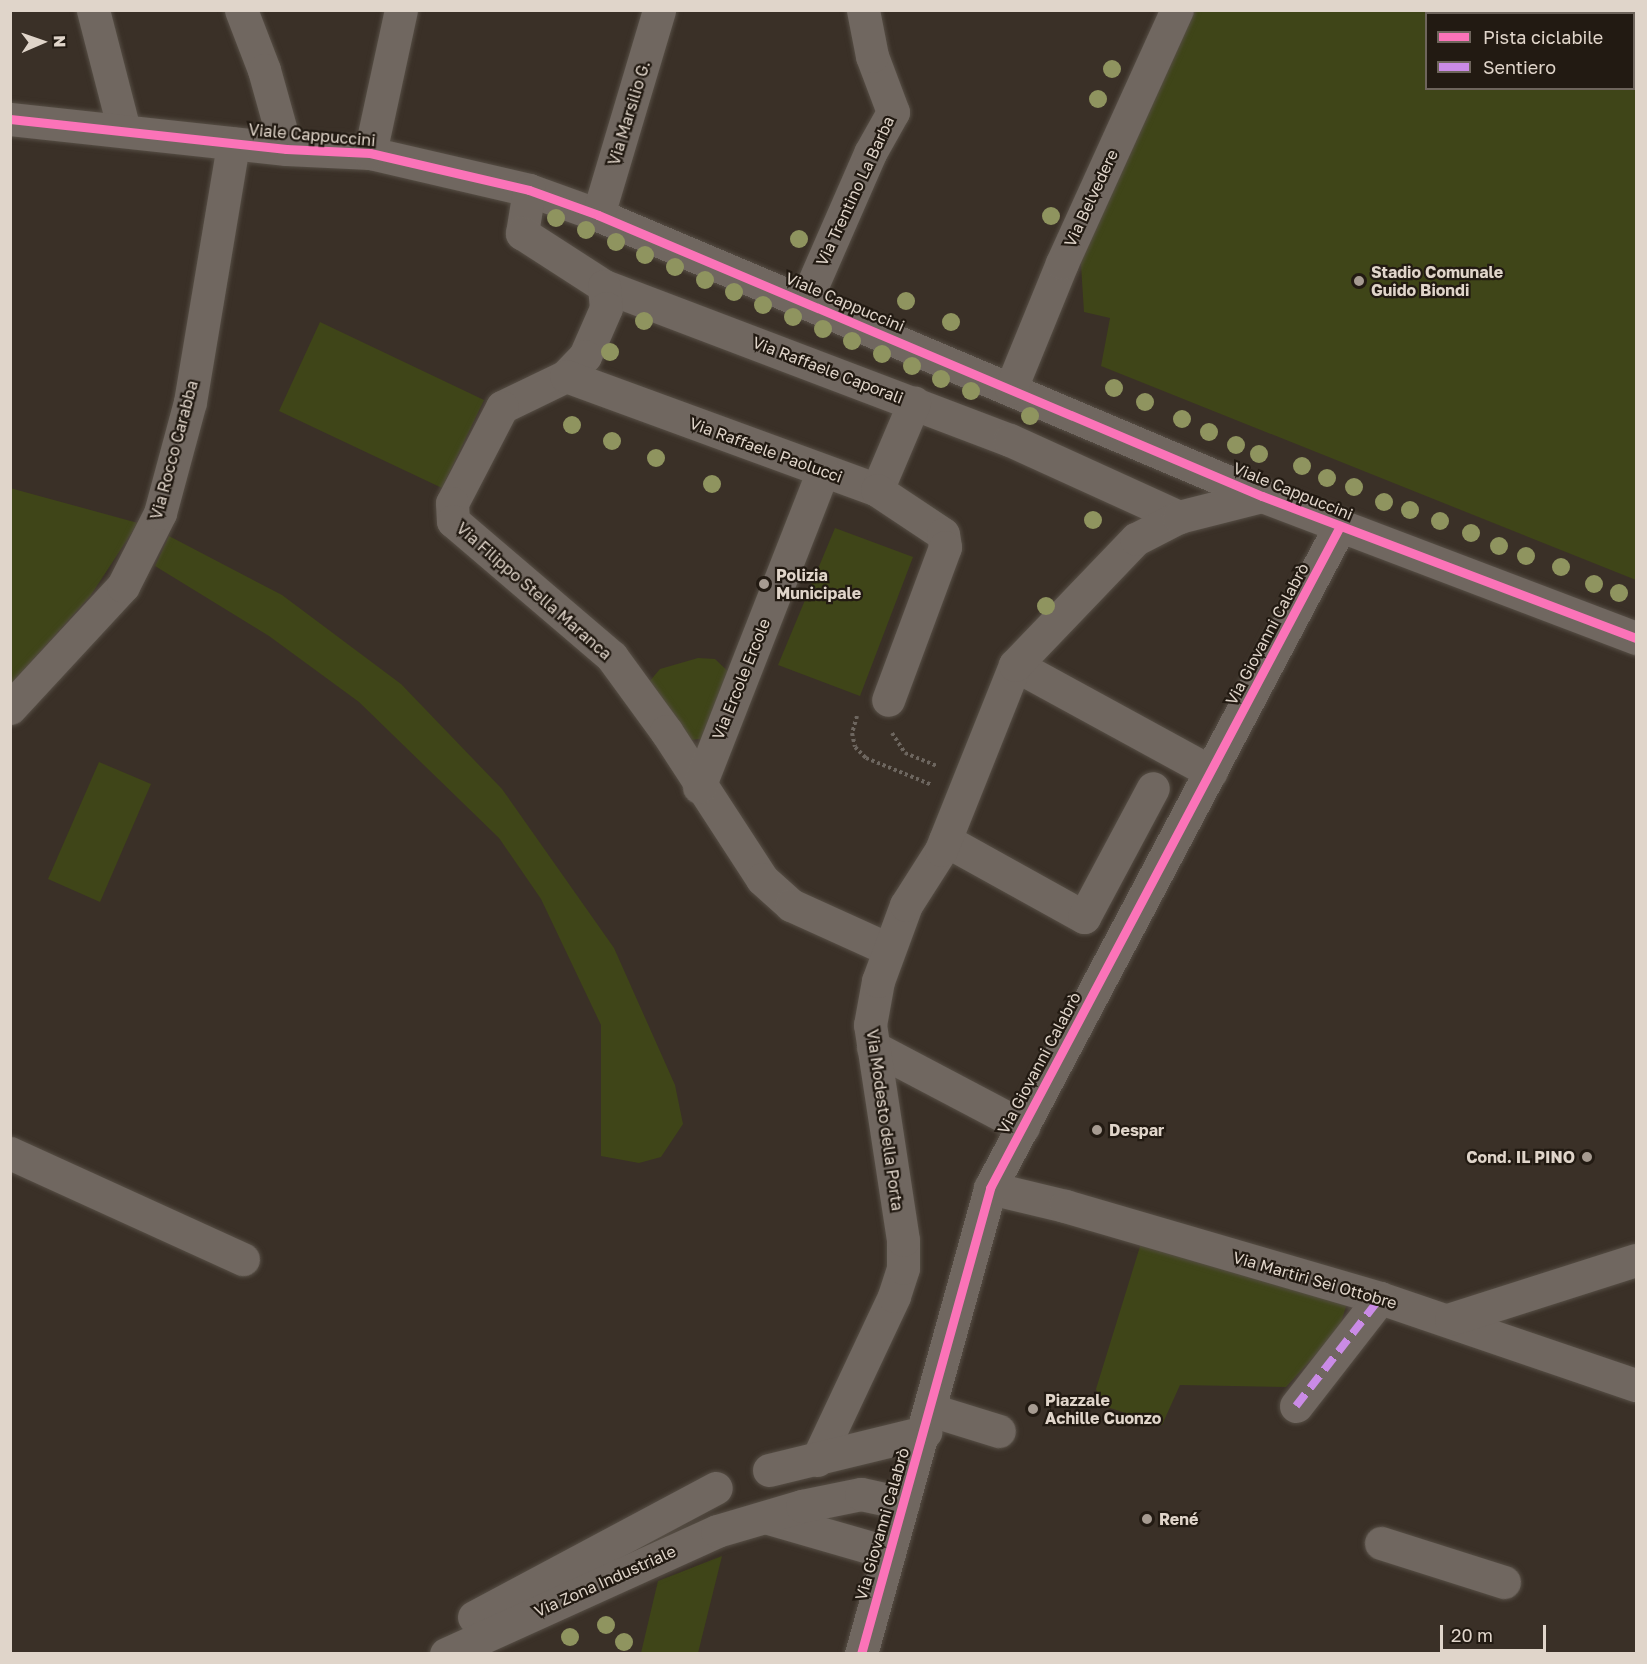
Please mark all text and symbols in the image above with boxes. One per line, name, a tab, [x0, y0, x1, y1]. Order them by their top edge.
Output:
north arrow	[12, 12, 72, 72]
legend	[1425, 12, 1635, 90]
text: Pista ciclabile	[1483, 26, 1603, 48]
text: N	[50, 35, 70, 48]
text: Sentiero	[1483, 56, 1556, 78]
street label: Via Marsilio G.	[604, 58, 654, 168]
street label: Via Trentino La Barba	[812, 113, 898, 269]
street label: Viale Cappuccini	[248, 120, 376, 150]
street label: Via Belvedere	[1060, 146, 1122, 250]
place label: Stadio Comunale Guido Biondi	[1371, 262, 1503, 300]
street label: Viale Cappuccini	[783, 268, 907, 336]
marker: Stadio Comunale Guido Biondi	[1352, 274, 1366, 288]
street label: Via Raffaele Caporali	[750, 332, 906, 408]
street label: Via Rocco Carabba	[146, 378, 202, 522]
street label: Via Raffaele Paolucci	[687, 413, 845, 487]
street label: Viale Cappuccini	[1230, 458, 1356, 524]
street label: Via Filippo Stella Maranca	[453, 518, 615, 664]
street label: Via Giovanni Calabrò	[1221, 560, 1313, 708]
place label: Polizia Municipale	[776, 565, 861, 603]
marker: Polizia Municipale	[757, 577, 771, 591]
street label: Via Ercole Ercole	[708, 616, 774, 742]
street label: Via Giovanni Calabrò	[993, 989, 1085, 1137]
street label: Via Modesto della Porta	[863, 1028, 907, 1212]
place label: Despar	[1109, 1120, 1164, 1140]
marker: Despar	[1090, 1123, 1104, 1137]
place label: Cond. IL PINO	[1466, 1147, 1575, 1167]
marker: Cond. IL PINO	[1580, 1150, 1594, 1164]
street label: Via Martiri Sei Ottobre	[1231, 1247, 1399, 1313]
place label: Piazzale Achille Cuonzo	[1045, 1390, 1161, 1428]
marker: Piazzale Achille Cuonzo	[1026, 1402, 1040, 1416]
street label: Via Giovanni Calabrò	[851, 1445, 913, 1603]
place label: René	[1159, 1509, 1198, 1529]
marker: René	[1140, 1512, 1154, 1526]
street label: Via Zona Industriale	[531, 1541, 679, 1621]
scale bar	[1443, 1613, 1550, 1651]
text: 20 m	[1451, 1624, 1493, 1646]

